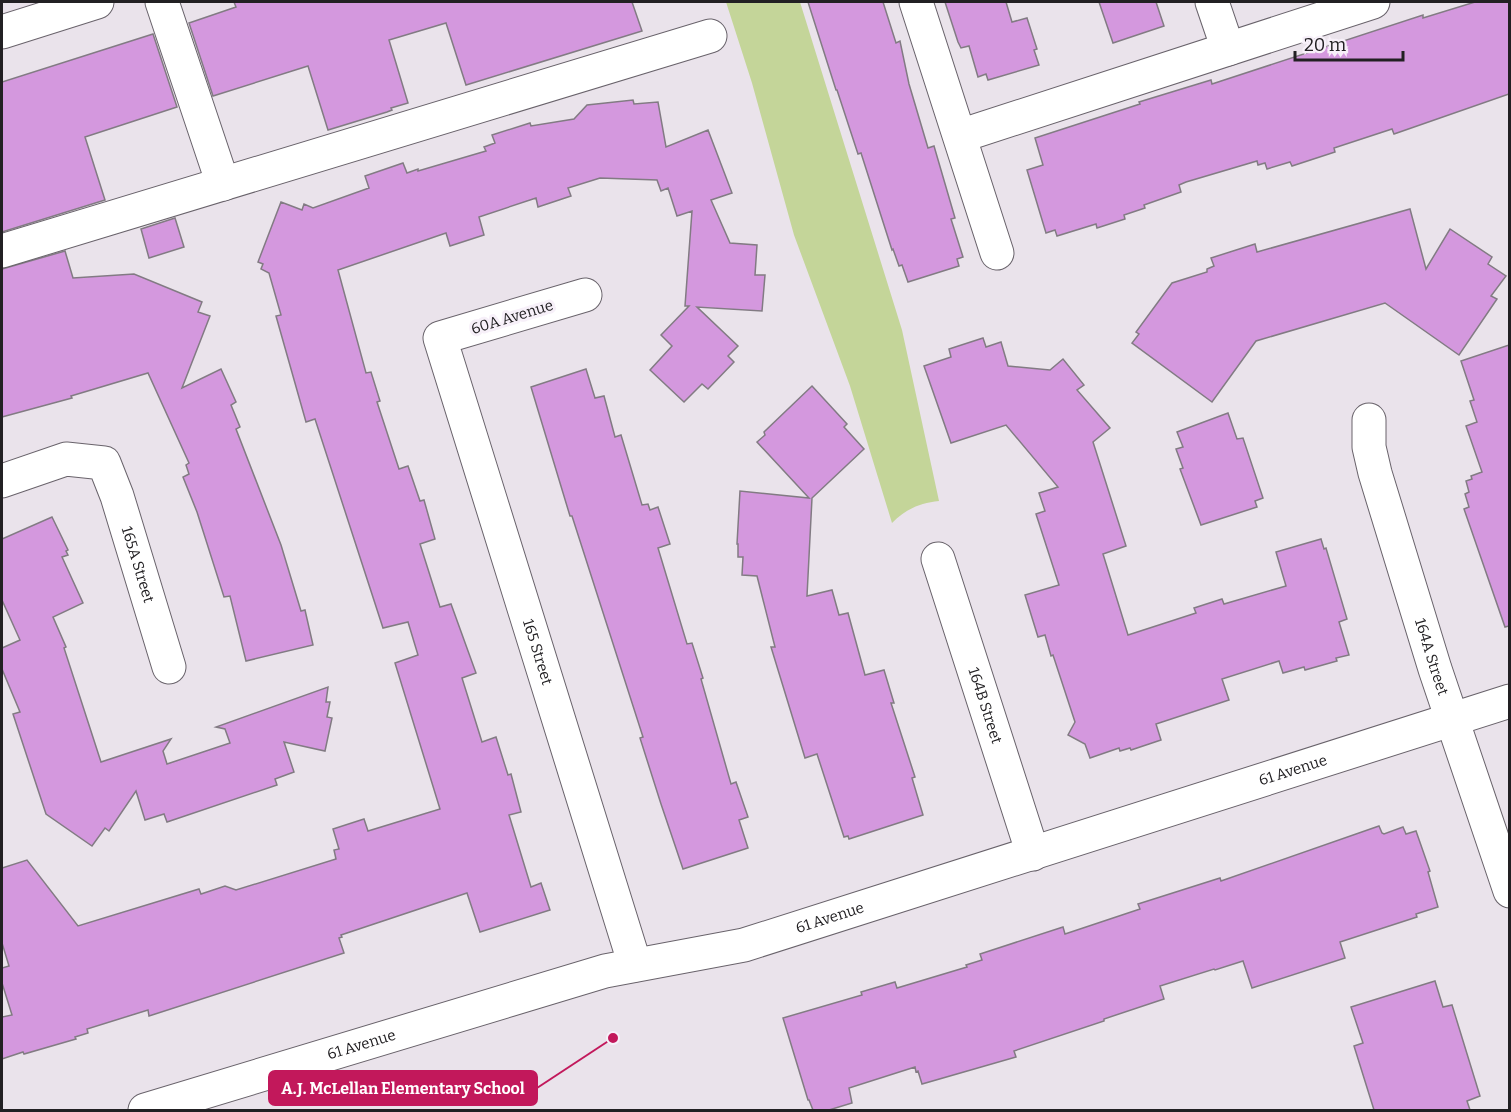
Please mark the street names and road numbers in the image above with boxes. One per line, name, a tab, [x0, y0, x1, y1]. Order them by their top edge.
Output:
street label: 60A Avenue	[469, 296, 555, 338]
street label: 165A Street	[118, 524, 158, 605]
street label: 164A Street	[1411, 616, 1452, 698]
street label: 165 Street	[519, 617, 557, 688]
street label: 164B Street	[965, 665, 1006, 746]
street label: 61 Avenue	[1257, 751, 1329, 789]
street label: 61 Avenue	[793, 898, 866, 937]
street label: 61 Avenue	[325, 1026, 398, 1063]

